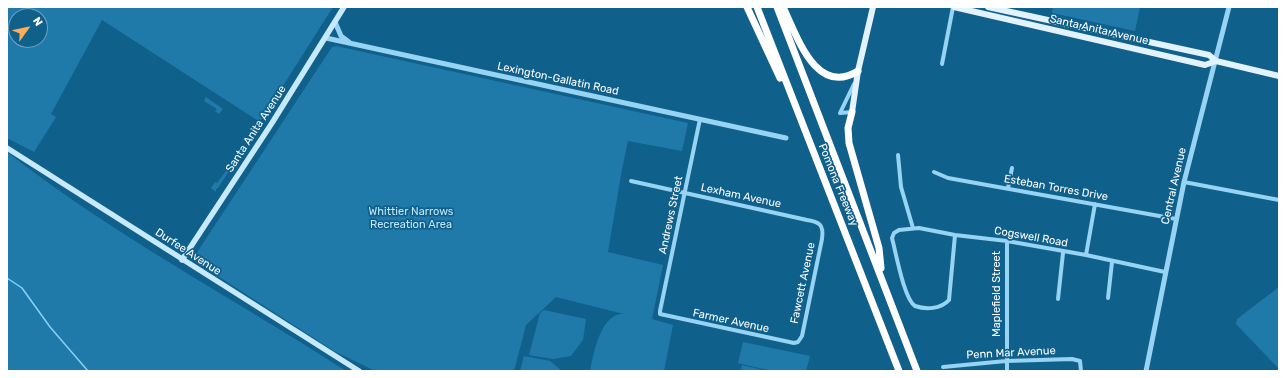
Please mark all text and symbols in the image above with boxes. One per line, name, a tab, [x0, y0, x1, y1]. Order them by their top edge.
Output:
north arrow	[8, 8, 48, 48]
street label: Santa Anita Avenue	[1048, 12, 1150, 48]
text: N	[30, 15, 45, 29]
street label: Lexington-Gallatin Road	[496, 60, 620, 98]
street label: Santa Anita Avenue	[223, 83, 289, 175]
street label: Pomona Freeway	[815, 142, 861, 228]
street label: Central Avenue	[1159, 146, 1189, 226]
street label: Esteban Torres Drive	[1003, 172, 1109, 204]
street label: Andrews Street	[656, 175, 686, 255]
street label: Lexham Avenue	[700, 181, 782, 211]
park label: Whittier Narrows Recreation Area	[369, 205, 453, 231]
street label: Cogswell Road	[993, 224, 1069, 250]
street label: Durfee Avenue	[153, 226, 223, 278]
street label: Fawcett Avenue	[788, 241, 818, 325]
street label: Maplefield Street	[990, 251, 1004, 337]
street label: Farmer Avenue	[692, 306, 770, 336]
street label: Penn Mar Avenue	[966, 344, 1056, 362]

